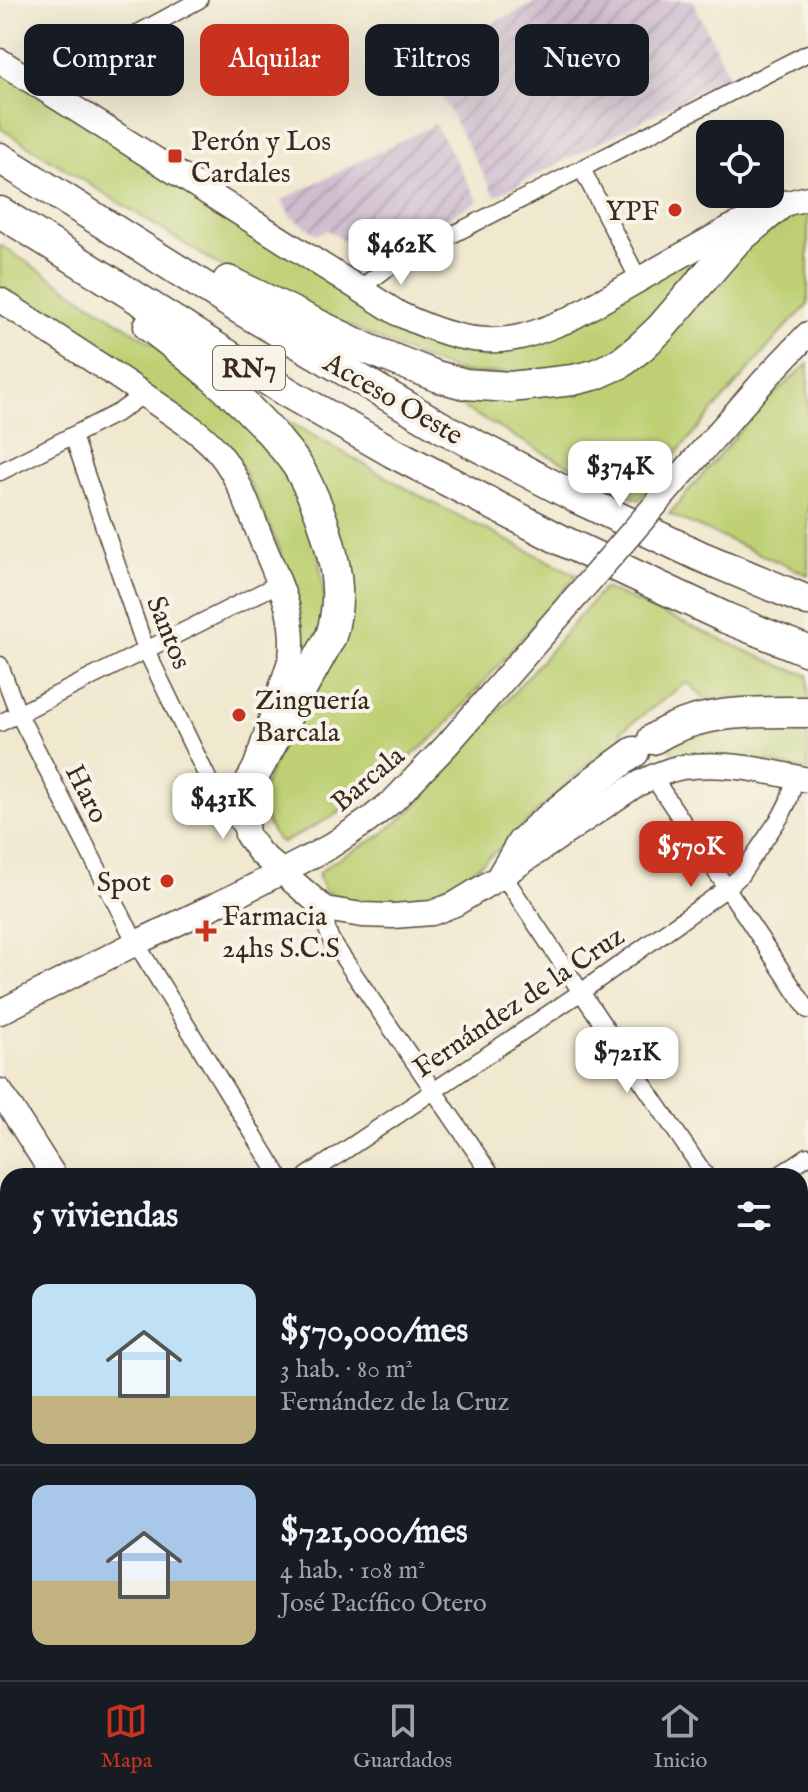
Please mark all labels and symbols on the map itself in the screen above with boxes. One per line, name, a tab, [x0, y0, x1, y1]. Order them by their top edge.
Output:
place label: Perón y Los Cardales	[191, 125, 331, 192]
marker: Perón y Los Cardales	[166, 147, 184, 165]
place label: YPF	[605, 195, 659, 230]
marker: YPF	[666, 201, 684, 219]
pin: $462K	[345, 219, 457, 287]
road number: RN7	[213, 346, 285, 390]
street label: Acceso Oeste	[316, 346, 469, 454]
pin: $374K	[564, 441, 676, 509]
street label: Santos	[137, 591, 198, 675]
place label: Zinguería Barcala	[255, 684, 370, 751]
marker: Zinguería Barcala	[230, 706, 248, 724]
street label: Barcala	[325, 739, 413, 821]
street label: Haro	[56, 759, 115, 829]
pin: $431K	[167, 773, 279, 841]
pin: $570K	[635, 821, 747, 889]
place label: Spot	[97, 866, 151, 901]
marker: Spot	[158, 872, 176, 890]
place label: Farmacia 24hs S.C.S	[222, 900, 340, 967]
street label: Fernández de la Cruz	[407, 920, 632, 1087]
marker: Farmacia 24hs S.C.S	[197, 922, 215, 940]
pin: $721K	[571, 1027, 683, 1095]

